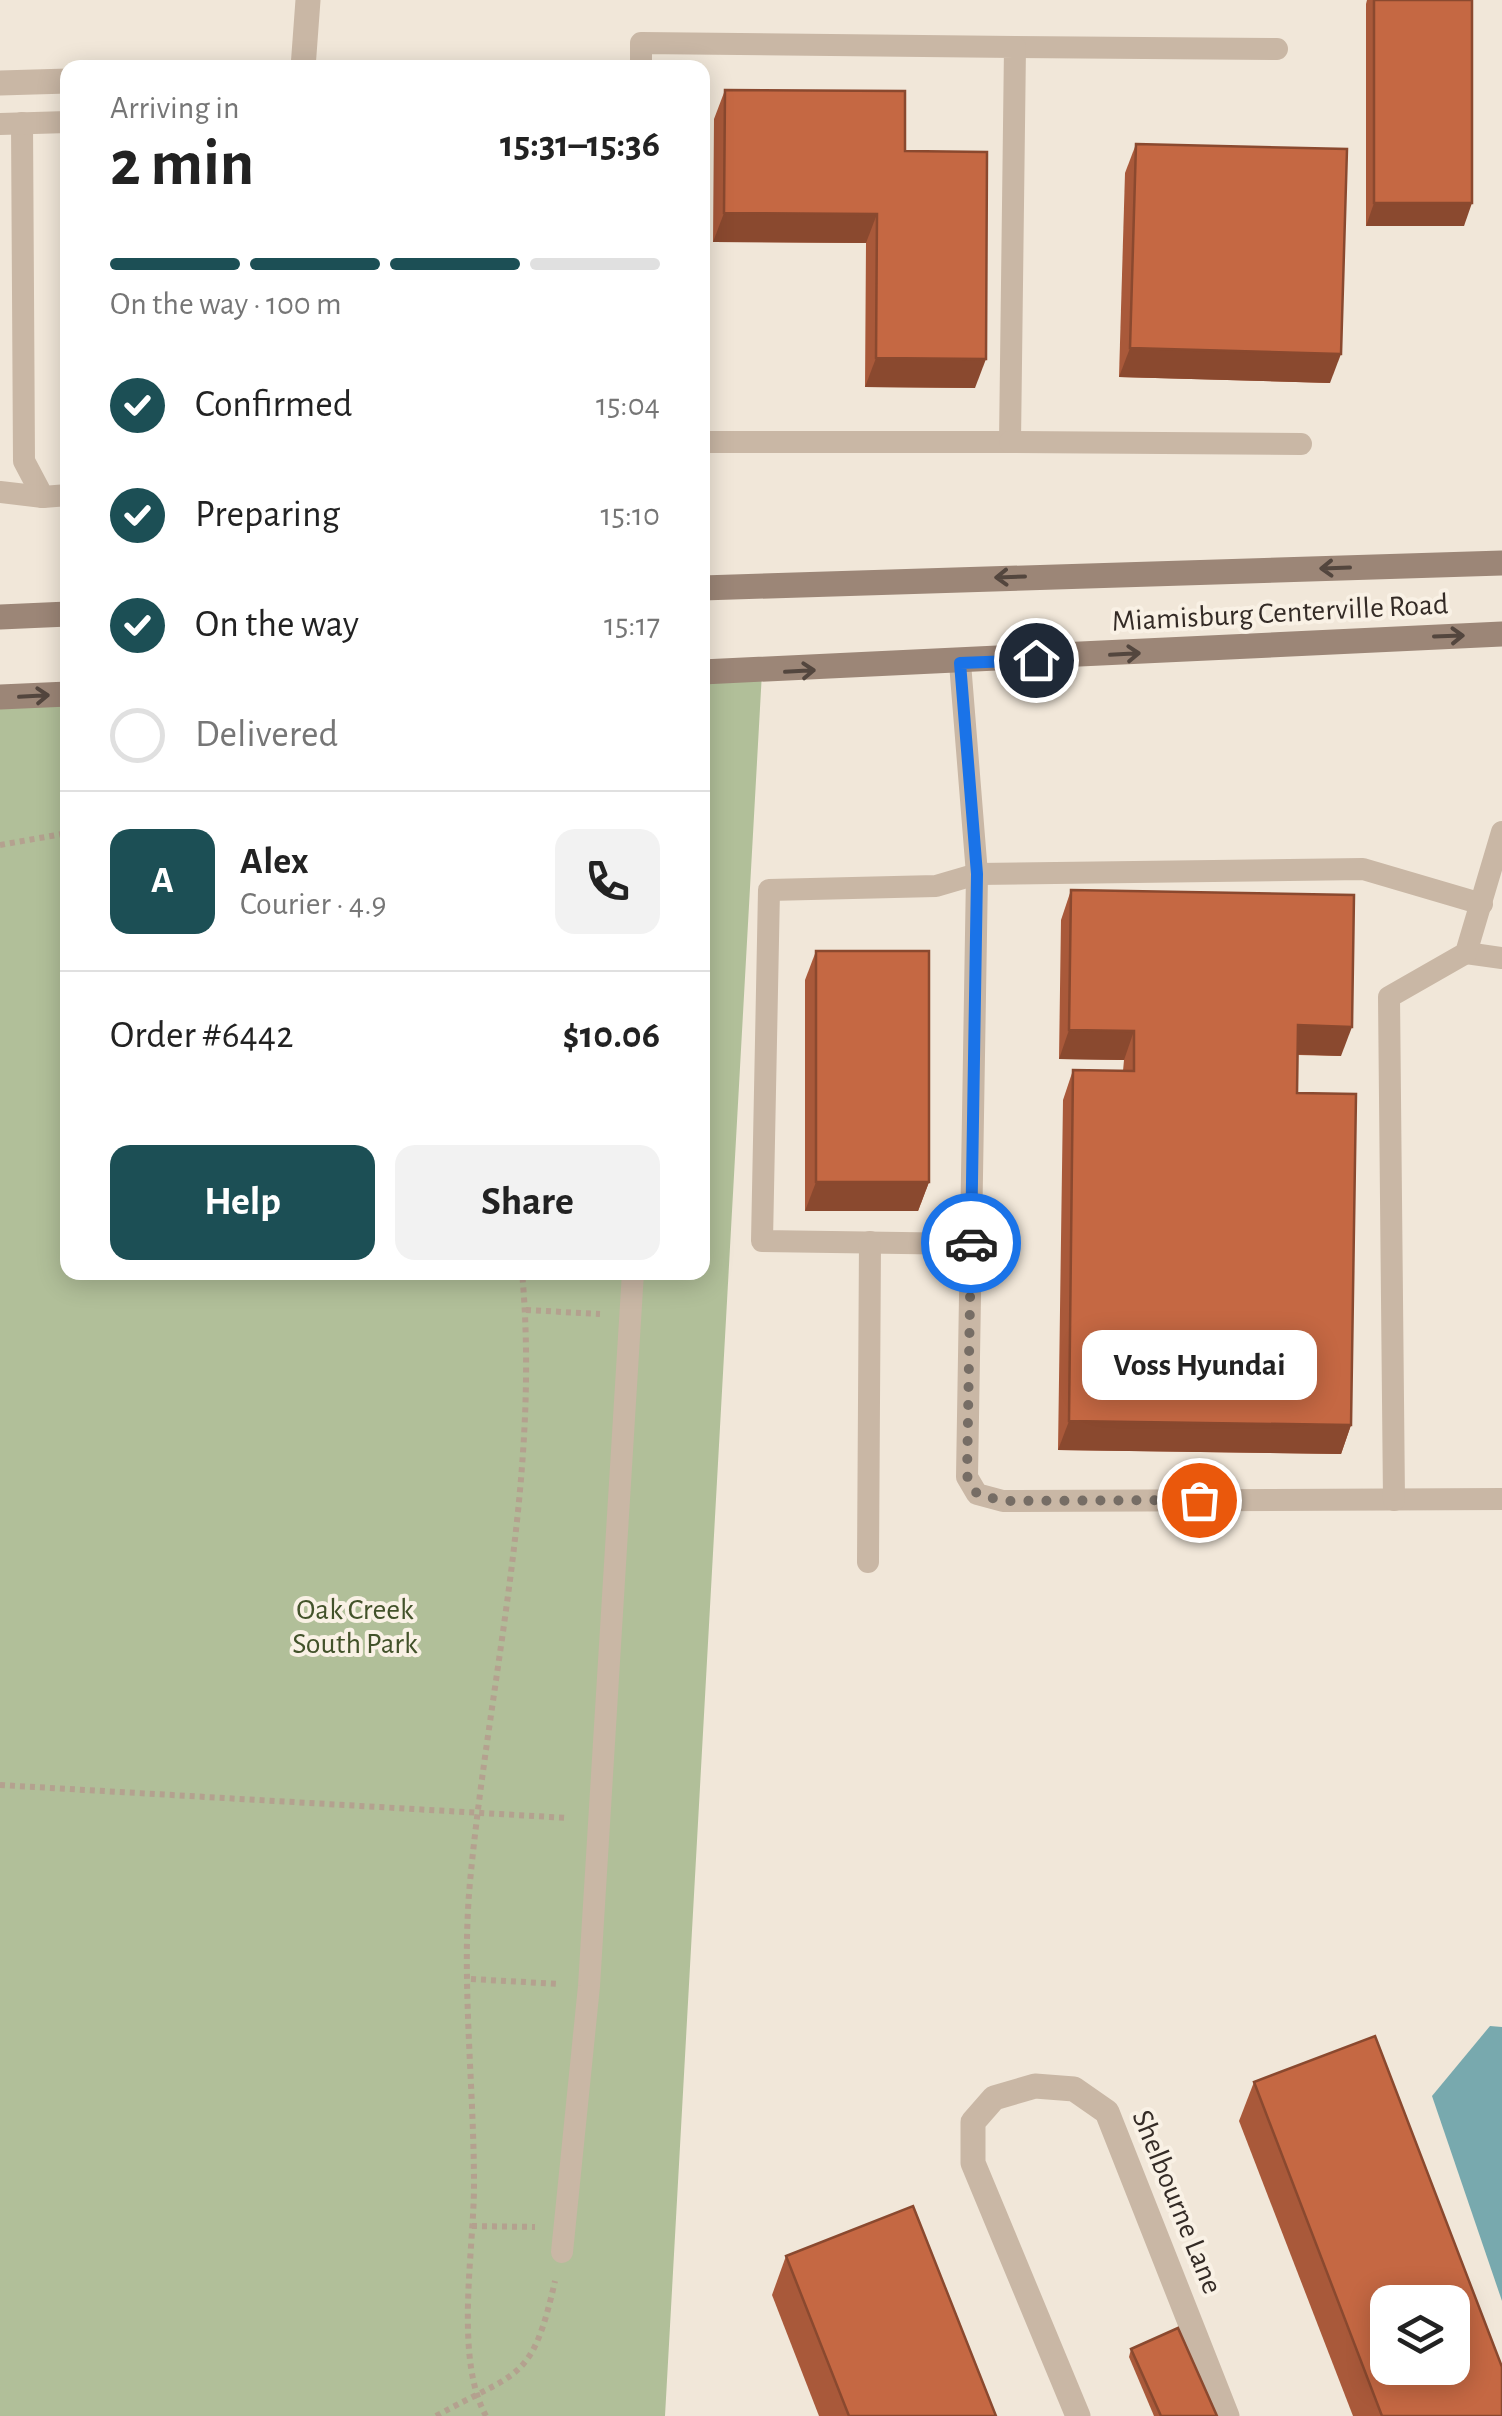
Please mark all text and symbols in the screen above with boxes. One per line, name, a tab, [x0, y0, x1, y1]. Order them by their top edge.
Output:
text: Arriving in	[110, 92, 239, 124]
text: 15:31–15:36	[500, 126, 660, 164]
text: 2 min	[110, 132, 254, 197]
text: On the way · 100 m	[110, 288, 342, 320]
icon: check	[110, 378, 165, 433]
text: Confirmed	[195, 386, 352, 424]
text: 15:04	[596, 389, 660, 421]
icon: check	[110, 488, 165, 543]
text: Preparing	[195, 496, 340, 534]
text: 15:10	[600, 499, 660, 531]
one-way arrow	[1319, 558, 1351, 577]
one-way arrow	[994, 568, 1026, 587]
street label: Miamisburg Centerville Road	[1111, 589, 1449, 637]
icon: check	[110, 598, 165, 653]
text: On the way	[195, 606, 359, 644]
text: 15:17	[604, 609, 660, 641]
pin	[994, 618, 1079, 703]
one-way arrow	[1433, 626, 1465, 645]
icon: home	[1009, 633, 1064, 688]
one-way arrow	[1108, 644, 1140, 663]
one-way arrow	[783, 661, 815, 680]
one-way arrow	[17, 686, 49, 705]
text: Delivered	[195, 716, 338, 754]
button: phone	[555, 829, 660, 934]
text: Alex	[240, 843, 309, 881]
text: A	[151, 862, 174, 900]
text: Courier · 4.9	[240, 888, 387, 920]
text: Order #6442	[110, 1017, 293, 1055]
text: $10.06	[563, 1017, 660, 1055]
button: Help	[110, 1145, 375, 1260]
button: Share	[395, 1145, 660, 1260]
courier	[921, 1193, 1021, 1293]
icon: car	[944, 1216, 999, 1271]
callout: Voss Hyundai	[1082, 1330, 1316, 1400]
text: Voss Hyundai	[1113, 1349, 1286, 1381]
pin	[1157, 1458, 1242, 1543]
icon: bag	[1172, 1473, 1227, 1528]
park label: Oak Creek South Park	[292, 1595, 418, 1659]
street label: Shelbourne Lane	[1127, 2106, 1227, 2298]
map controls	[1370, 2285, 1470, 2385]
button: layers	[1370, 2285, 1470, 2385]

